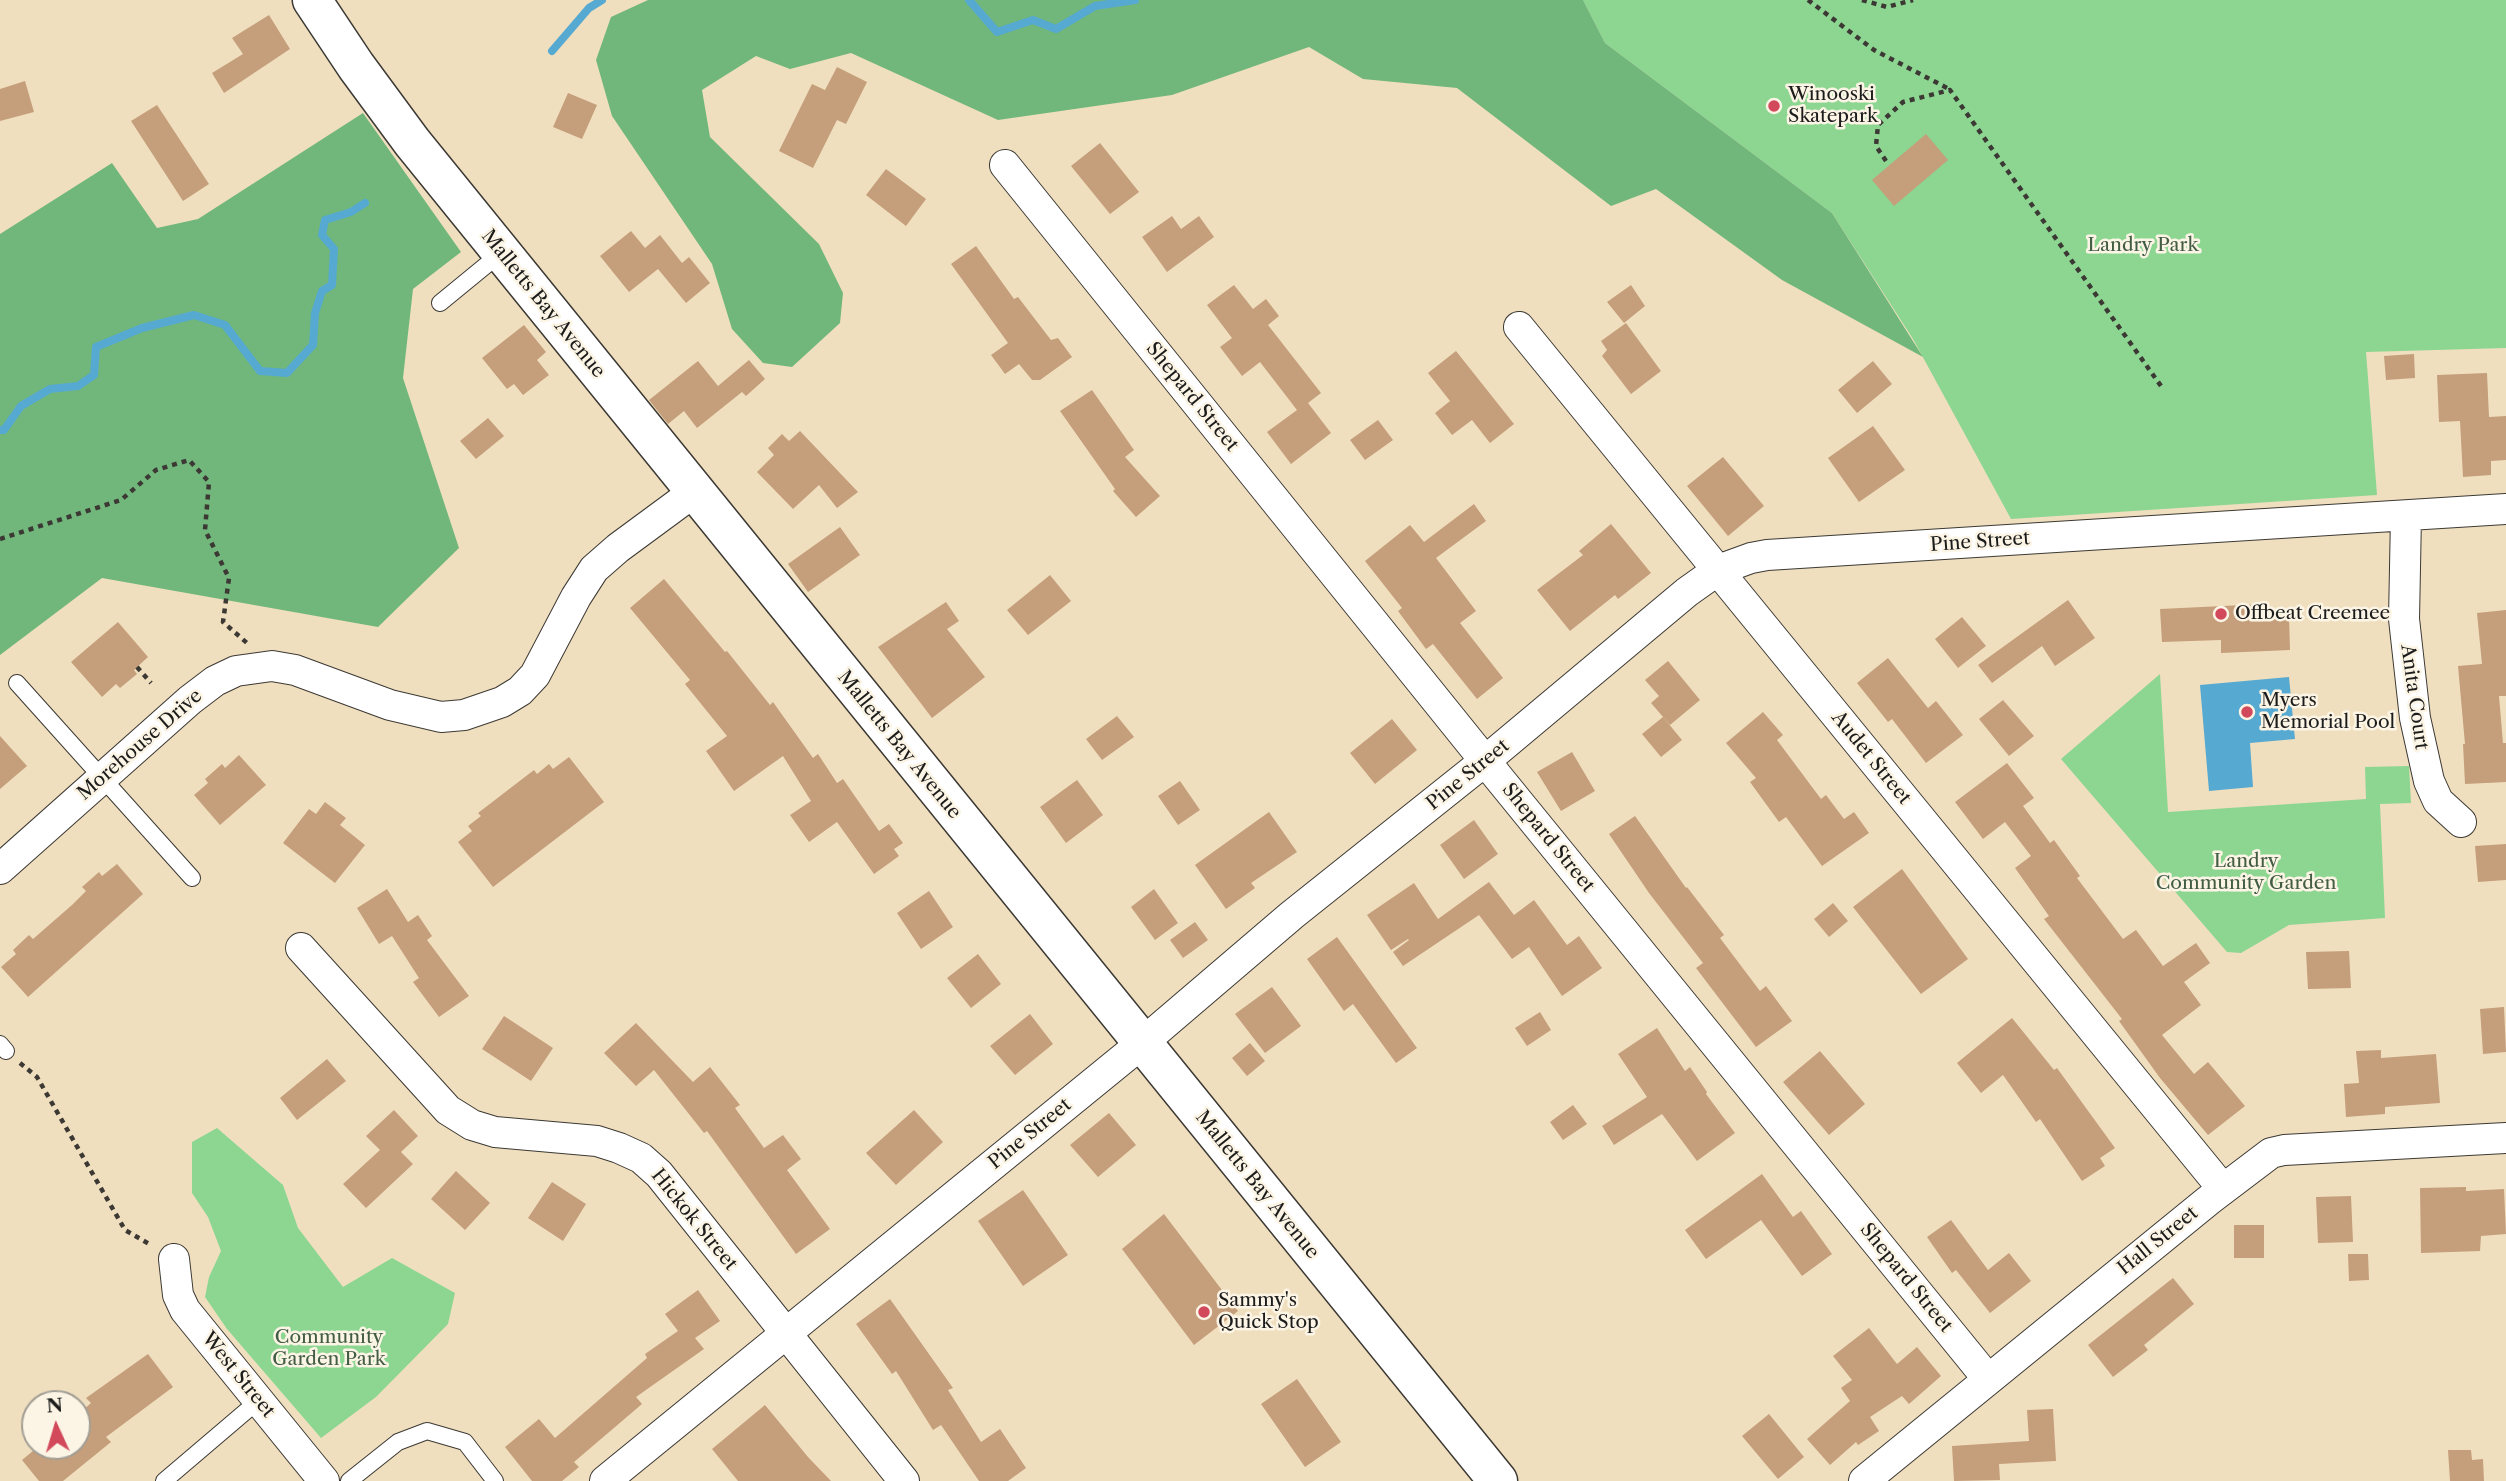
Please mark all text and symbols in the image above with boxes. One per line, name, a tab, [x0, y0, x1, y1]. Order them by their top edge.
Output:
place label: Winooski Skatepark	[1788, 84, 1878, 128]
marker: Winooski Skatepark	[1766, 98, 1782, 114]
street label: Malletts Bay Avenue	[476, 225, 610, 383]
park label: Landry Park	[2088, 235, 2198, 257]
street label: Shepard Street	[1141, 338, 1243, 456]
street label: Pine Street	[1929, 527, 2031, 557]
place label: Offbeat Creemee	[2235, 603, 2390, 625]
marker: Offbeat Creemee	[2213, 606, 2229, 622]
street label: Anita Court	[2395, 643, 2433, 751]
street label: Malletts Bay Avenue	[832, 666, 966, 824]
street label: Morehouse Drive	[73, 685, 207, 805]
place label: Myers Memorial Pool	[2261, 690, 2395, 734]
marker: Myers Memorial Pool	[2239, 704, 2255, 720]
street label: Audet Street	[1826, 707, 1916, 809]
street label: Pine Street	[1422, 735, 1514, 815]
street label: Shepard Street	[1497, 779, 1599, 897]
park label: Landry Community Garden	[2156, 851, 2336, 895]
street label: Pine Street	[984, 1094, 1076, 1174]
street label: Malletts Bay Avenue	[1190, 1106, 1324, 1264]
street label: Hickok Street	[646, 1165, 742, 1275]
street label: Hall Street	[2113, 1202, 2203, 1280]
street label: Shepard Street	[1855, 1219, 1957, 1337]
place label: Sammy's Quick Stop	[1218, 1290, 1319, 1334]
marker: Sammy's Quick Stop	[1196, 1304, 1212, 1320]
park label: Community Garden Park	[272, 1327, 386, 1371]
street label: West Street	[197, 1328, 279, 1422]
north arrow	[21, 1390, 91, 1460]
text: N	[46, 1394, 64, 1418]

